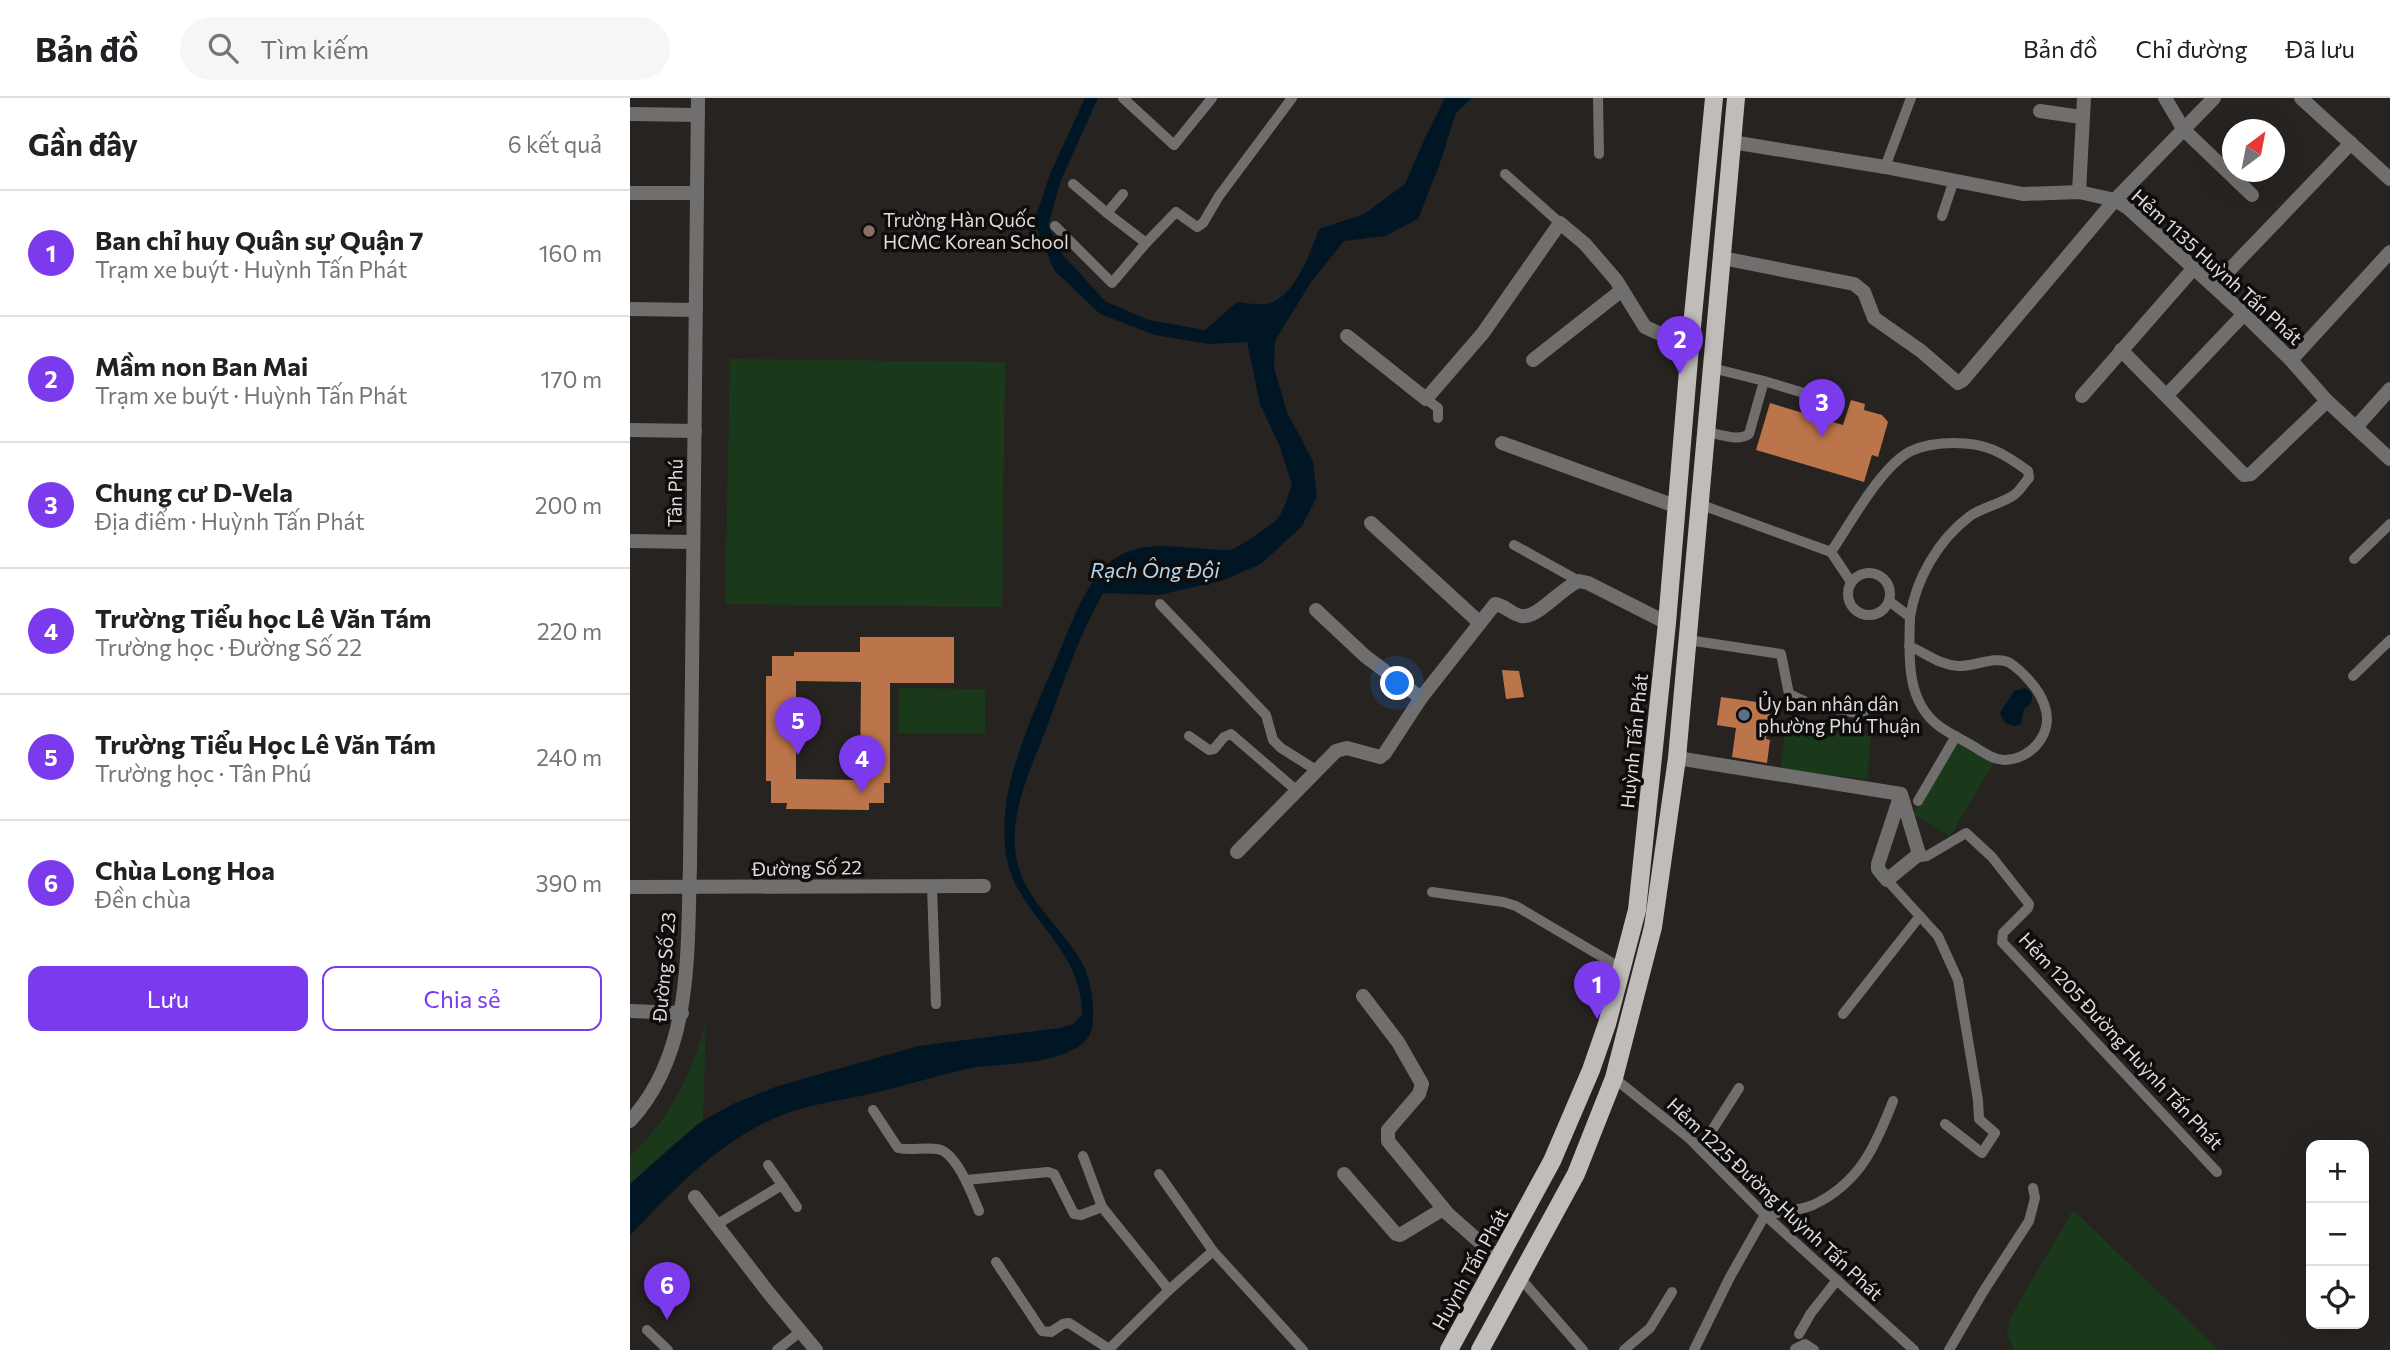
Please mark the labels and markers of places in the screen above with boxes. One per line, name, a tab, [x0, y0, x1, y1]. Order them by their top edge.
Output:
place label: Trường Hàn Quốc HCMC Korean School	[883, 208, 1069, 253]
marker: Trường Hàn Quốc HCMC Korean School	[861, 223, 877, 239]
pin: 2	[1657, 316, 1703, 374]
pin: 3	[1799, 379, 1845, 437]
place label: Ủy ban nhân dân phường Phú Thuận	[1758, 691, 1920, 737]
pin: 5	[775, 697, 821, 755]
marker: Ủy ban nhân dân phường Phú Thuận	[1736, 707, 1752, 723]
pin: 4	[839, 735, 885, 793]
pin: 1	[1574, 961, 1620, 1019]
pin: 6	[644, 1262, 690, 1320]

